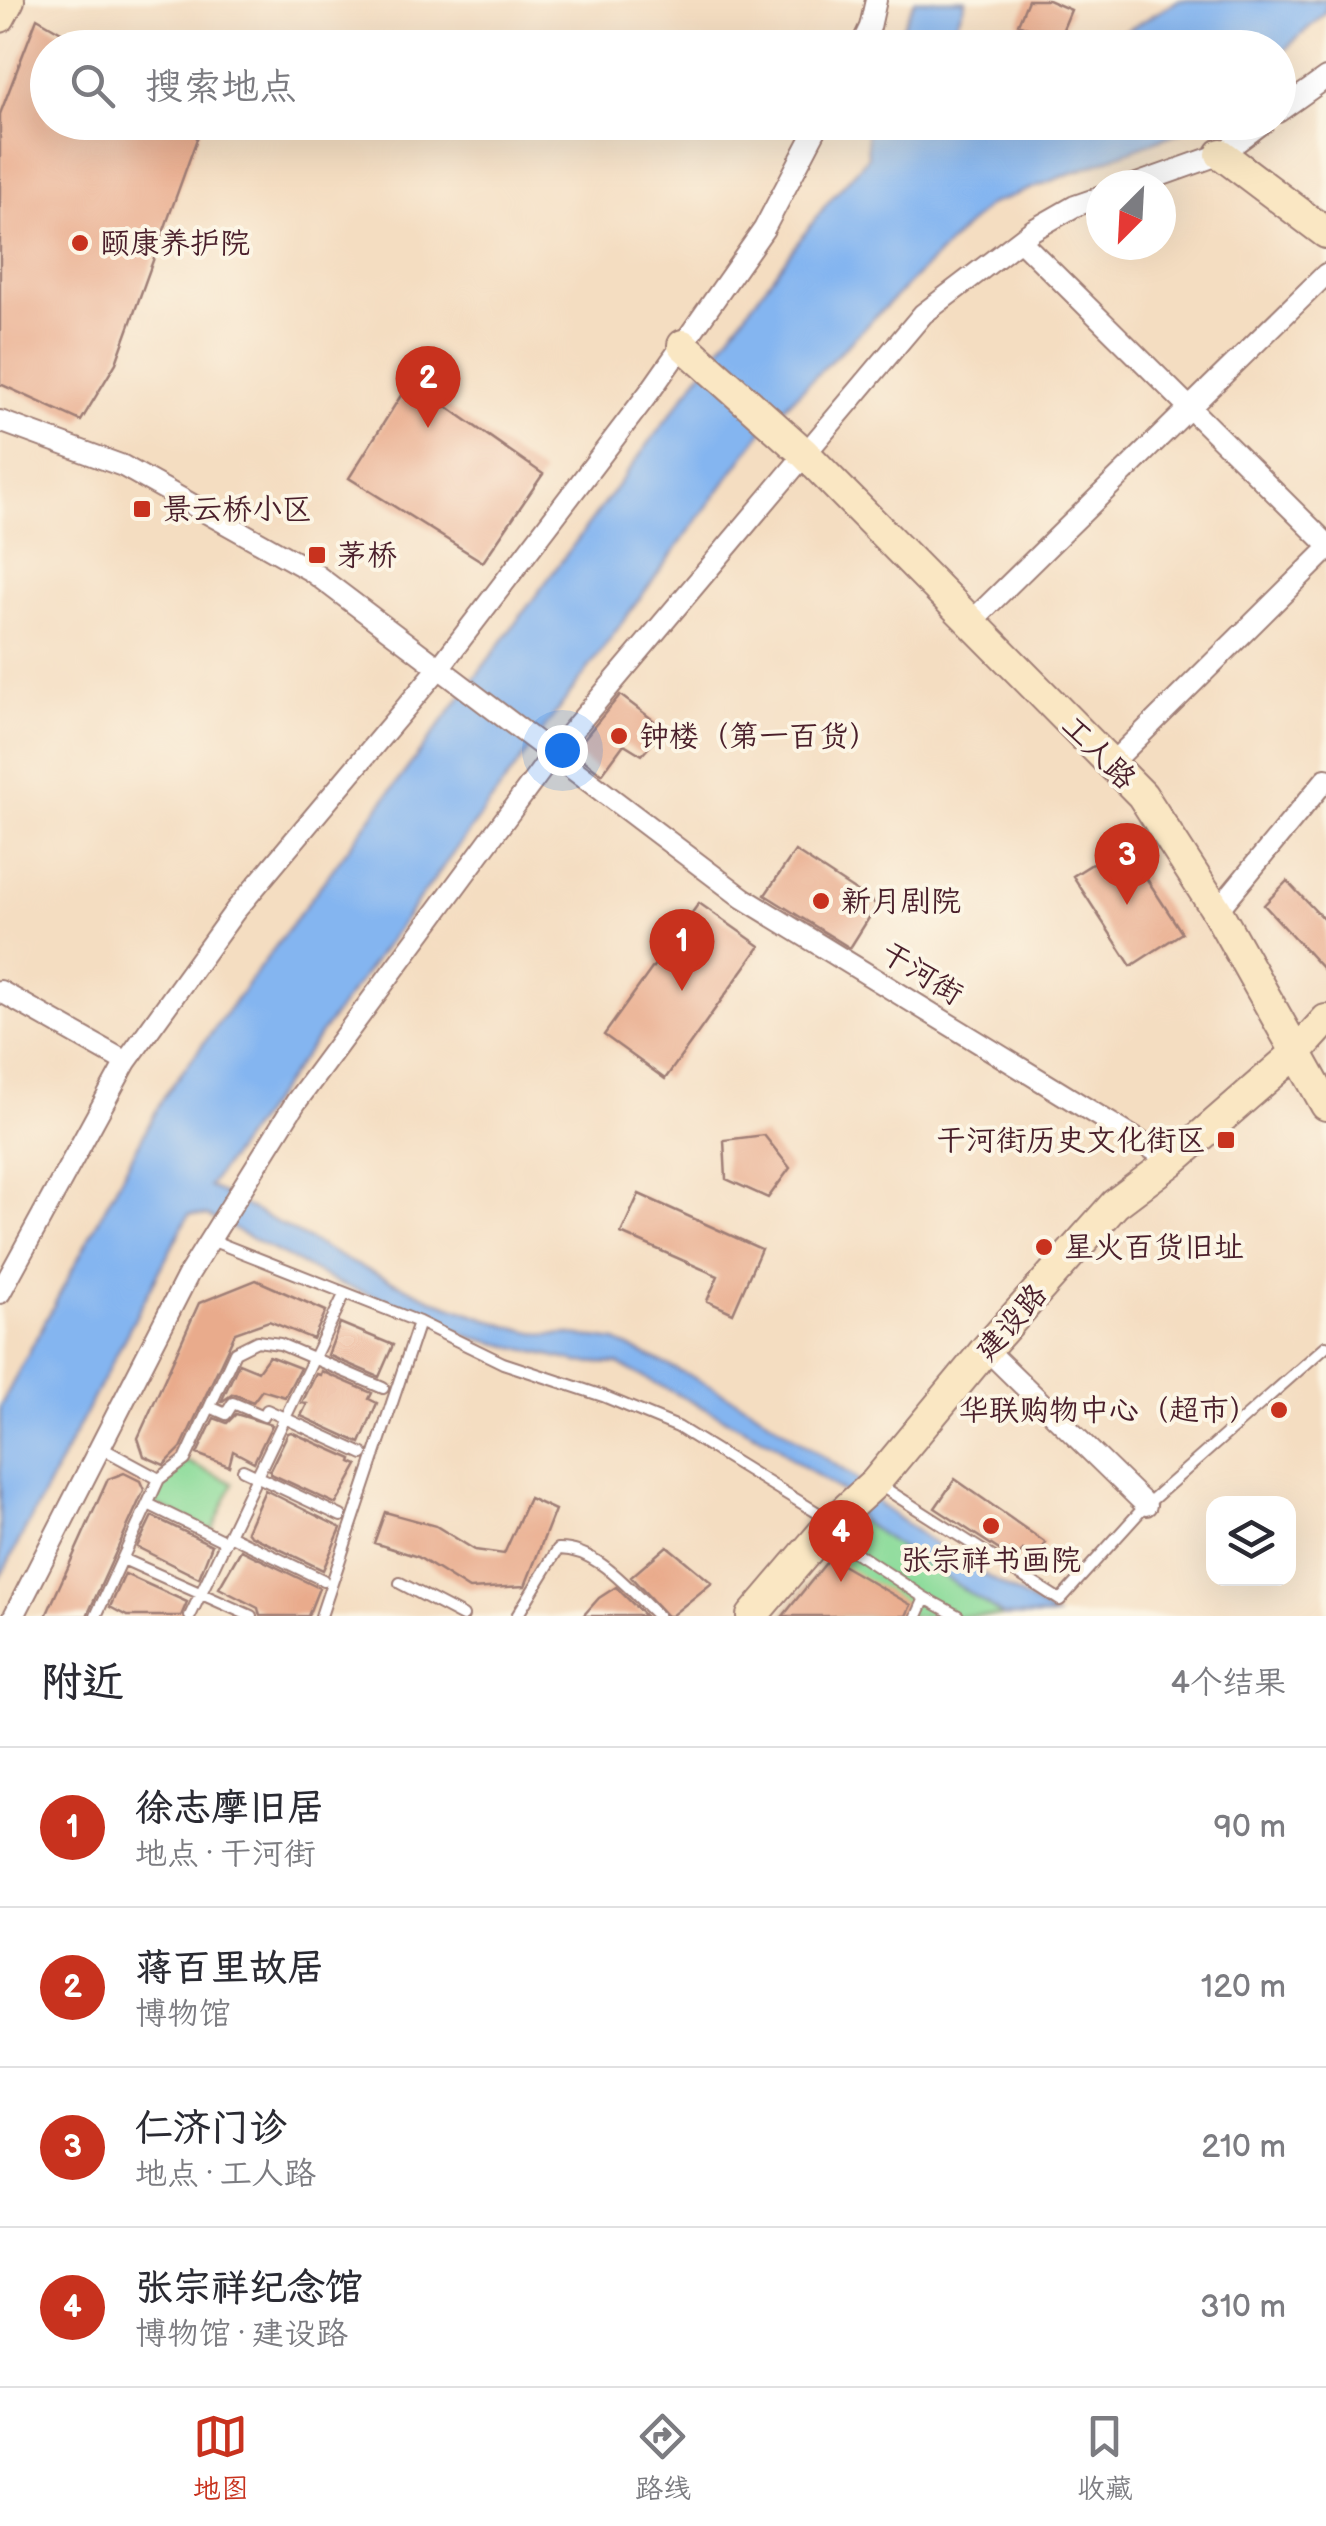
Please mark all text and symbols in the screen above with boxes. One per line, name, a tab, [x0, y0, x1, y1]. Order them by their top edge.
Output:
search box	[30, 30, 1296, 140]
icon: search	[65, 58, 120, 113]
text: 搜索地点	[145, 65, 297, 110]
north arrow	[1086, 170, 1176, 260]
place label: 颐康养护院	[100, 226, 250, 262]
marker: 颐康养护院	[69, 232, 91, 254]
pin: 2	[396, 346, 460, 428]
place label: 景云桥小区	[162, 492, 312, 528]
marker: 景云桥小区	[131, 498, 153, 520]
place label: 茅桥	[337, 538, 397, 574]
marker: 茅桥	[306, 544, 328, 566]
street label: 工人路	[1054, 708, 1143, 797]
place label: 钟楼（第一百货）	[639, 719, 879, 755]
your location	[537, 725, 588, 776]
marker: 钟楼（第一百货）	[608, 725, 630, 747]
pin: 3	[1094, 822, 1160, 905]
place label: 新月剧院	[841, 884, 961, 920]
marker: 新月剧院	[810, 890, 832, 912]
pin: 1	[650, 908, 714, 991]
street label: 干河街	[874, 935, 969, 1013]
place label: 干河街历史文化街区	[936, 1123, 1206, 1159]
marker: 干河街历史文化街区	[1215, 1129, 1237, 1151]
place label: 星火百货旧址	[1064, 1230, 1244, 1266]
marker: 星火百货旧址	[1033, 1236, 1055, 1258]
street label: 建设路	[969, 1277, 1055, 1368]
place label: 华联购物中心（超市）	[959, 1393, 1259, 1429]
marker: 华联购物中心（超市）	[1268, 1399, 1290, 1421]
map controls	[1206, 1496, 1296, 1586]
button: layers	[1206, 1496, 1296, 1586]
pin: 4	[808, 1500, 874, 1582]
marker: 张宗祥书画院	[980, 1515, 1002, 1537]
place label: 张宗祥书画院	[901, 1543, 1081, 1579]
text: 附近	[40, 1658, 124, 1709]
text: 4个结果	[1170, 1664, 1286, 1703]
text: 徐志摩旧居	[135, 1786, 325, 1831]
text: 1	[66, 1808, 79, 1847]
text: 90 m	[1214, 1808, 1286, 1847]
text: 地点 · 干河街	[135, 1835, 316, 1874]
text: 蒋百里故居	[135, 1946, 325, 1991]
text: 2	[63, 1968, 82, 2007]
text: 120 m	[1201, 1968, 1286, 2007]
text: 博物馆	[135, 1995, 231, 2034]
text: 仁济门诊	[135, 2106, 287, 2151]
text: 3	[63, 2128, 82, 2167]
text: 210 m	[1201, 2128, 1286, 2167]
text: 地点 · 工人路	[135, 2155, 316, 2194]
text: 张宗祥纪念馆	[135, 2266, 363, 2311]
text: 4	[63, 2288, 82, 2327]
text: 310 m	[1200, 2288, 1286, 2327]
text: 博物馆 · 建设路	[135, 2315, 348, 2354]
tab: 地图	[193, 2409, 249, 2506]
tab: 路线	[635, 2409, 691, 2506]
tab: 收藏	[1077, 2409, 1133, 2506]

